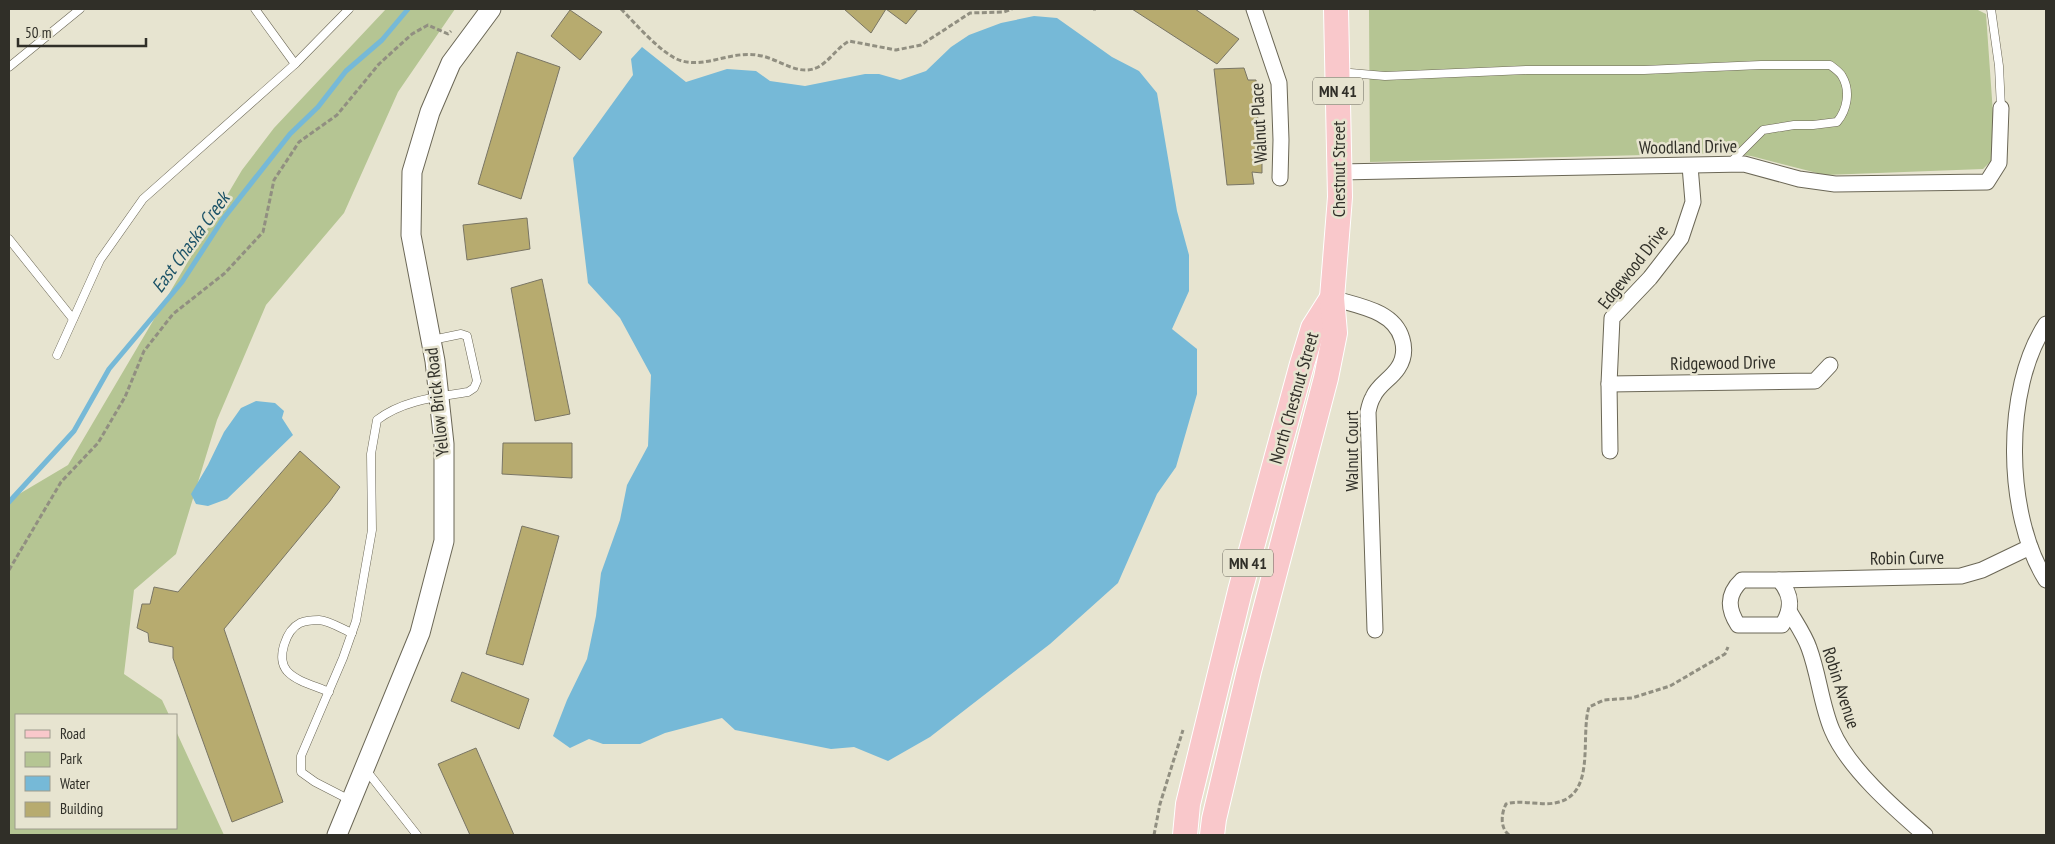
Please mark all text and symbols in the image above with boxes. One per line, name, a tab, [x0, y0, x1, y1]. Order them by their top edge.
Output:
scale bar	[18, 15, 145, 47]
text: 50 m	[25, 23, 51, 42]
road number: MN 41	[1313, 78, 1363, 104]
street label: Walnut Place	[1245, 82, 1272, 164]
street label: Chestnut Street	[1327, 121, 1350, 217]
street label: Woodland Drive	[1639, 134, 1737, 159]
water label: East Chaska Creek	[146, 185, 236, 297]
street label: Edgewood Drive	[1592, 220, 1673, 314]
street label: North Chestnut Street	[1264, 329, 1323, 466]
street label: Yellow Brick Road	[419, 347, 454, 458]
street label: Ridgewood Drive	[1670, 350, 1776, 375]
street label: Walnut Court	[1340, 410, 1363, 492]
street label: Robin Curve	[1870, 545, 1944, 570]
road number: MN 41	[1223, 550, 1273, 576]
street label: Robin Avenue	[1818, 644, 1865, 731]
legend	[15, 714, 178, 829]
text: Road	[60, 724, 86, 743]
text: Park	[60, 749, 82, 768]
text: Water	[60, 774, 91, 793]
text: Building	[60, 799, 103, 818]

